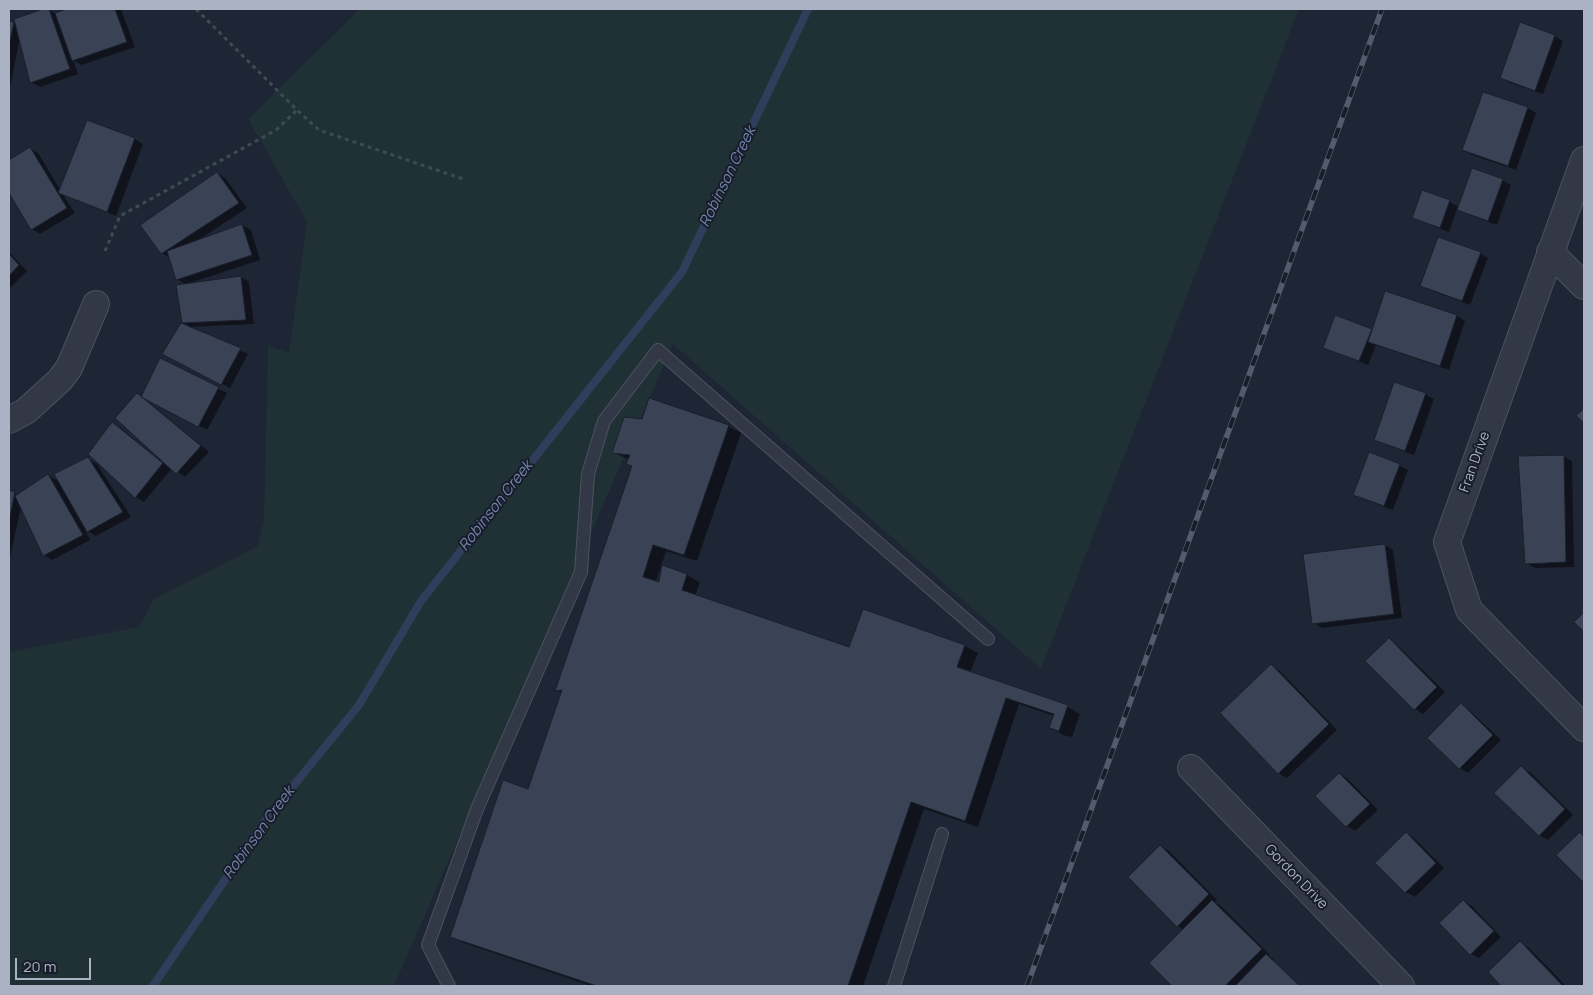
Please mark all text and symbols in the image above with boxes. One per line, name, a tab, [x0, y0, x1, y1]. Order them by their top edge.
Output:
water label: Robinson Creek	[696, 124, 760, 230]
street label: Fran Drive	[1456, 429, 1494, 495]
water label: Robinson Creek	[455, 457, 537, 555]
water label: Robinson Creek	[220, 784, 298, 882]
street label: Gordon Drive	[1261, 841, 1331, 913]
scale bar	[18, 948, 94, 980]
text: 20 m	[23, 956, 56, 977]

